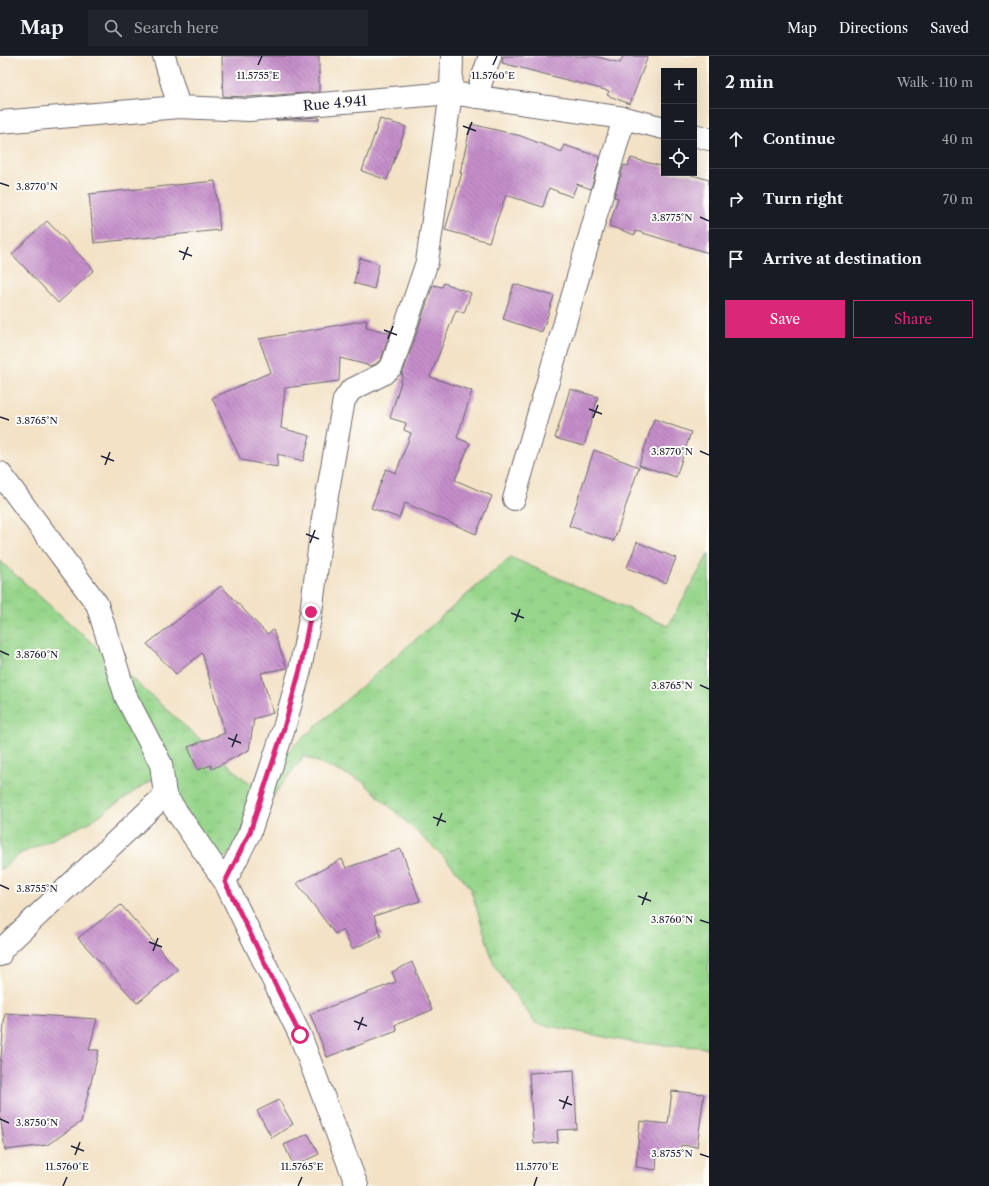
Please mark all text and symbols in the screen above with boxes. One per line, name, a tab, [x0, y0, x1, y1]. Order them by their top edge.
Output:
search box	[88, 10, 368, 46]
text: Map	[20, 16, 64, 39]
icon: search	[102, 17, 124, 39]
text: Search here	[134, 18, 219, 37]
text: Map	[787, 19, 817, 37]
text: Directions	[839, 19, 908, 37]
text: Saved	[930, 19, 969, 37]
map controls	[661, 68, 697, 176]
button: +	[661, 68, 697, 104]
text: 11.5755°E	[237, 69, 279, 82]
text: 11.5760°E	[471, 69, 515, 82]
text: 2 min	[725, 72, 774, 92]
text: Walk · 110 m	[897, 74, 973, 90]
street label: Rue 4.941	[302, 91, 368, 115]
button: −	[661, 104, 697, 140]
icon: ahead	[725, 128, 747, 150]
text: Continue	[763, 129, 835, 148]
text: 40 m	[942, 131, 973, 147]
button: locate	[661, 140, 697, 176]
text: 3.8770°N	[16, 180, 58, 193]
icon: right	[725, 188, 747, 210]
text: Turn right	[763, 189, 843, 208]
text: 70 m	[943, 191, 973, 207]
text: 3.8775°N	[652, 211, 692, 224]
icon: arrive	[725, 248, 747, 270]
text: Arrive at destination	[763, 249, 922, 268]
button: Save	[725, 300, 845, 338]
button: Share	[853, 300, 973, 338]
text: 3.8765°N	[16, 414, 58, 427]
text: 3.8770°N	[651, 445, 693, 458]
route end	[302, 603, 320, 621]
text: 3.8760°N	[16, 648, 58, 661]
text: 3.8765°N	[651, 679, 693, 692]
text: 3.8755°N	[16, 882, 58, 895]
text: 3.8760°N	[651, 913, 693, 926]
route start	[291, 1026, 309, 1044]
text: 3.8750°N	[16, 1116, 58, 1129]
text: 3.8755°N	[651, 1147, 693, 1160]
text: 11.5760°E	[45, 1160, 89, 1173]
text: 11.5765°E	[281, 1160, 323, 1173]
text: 11.5770°E	[516, 1160, 559, 1173]

